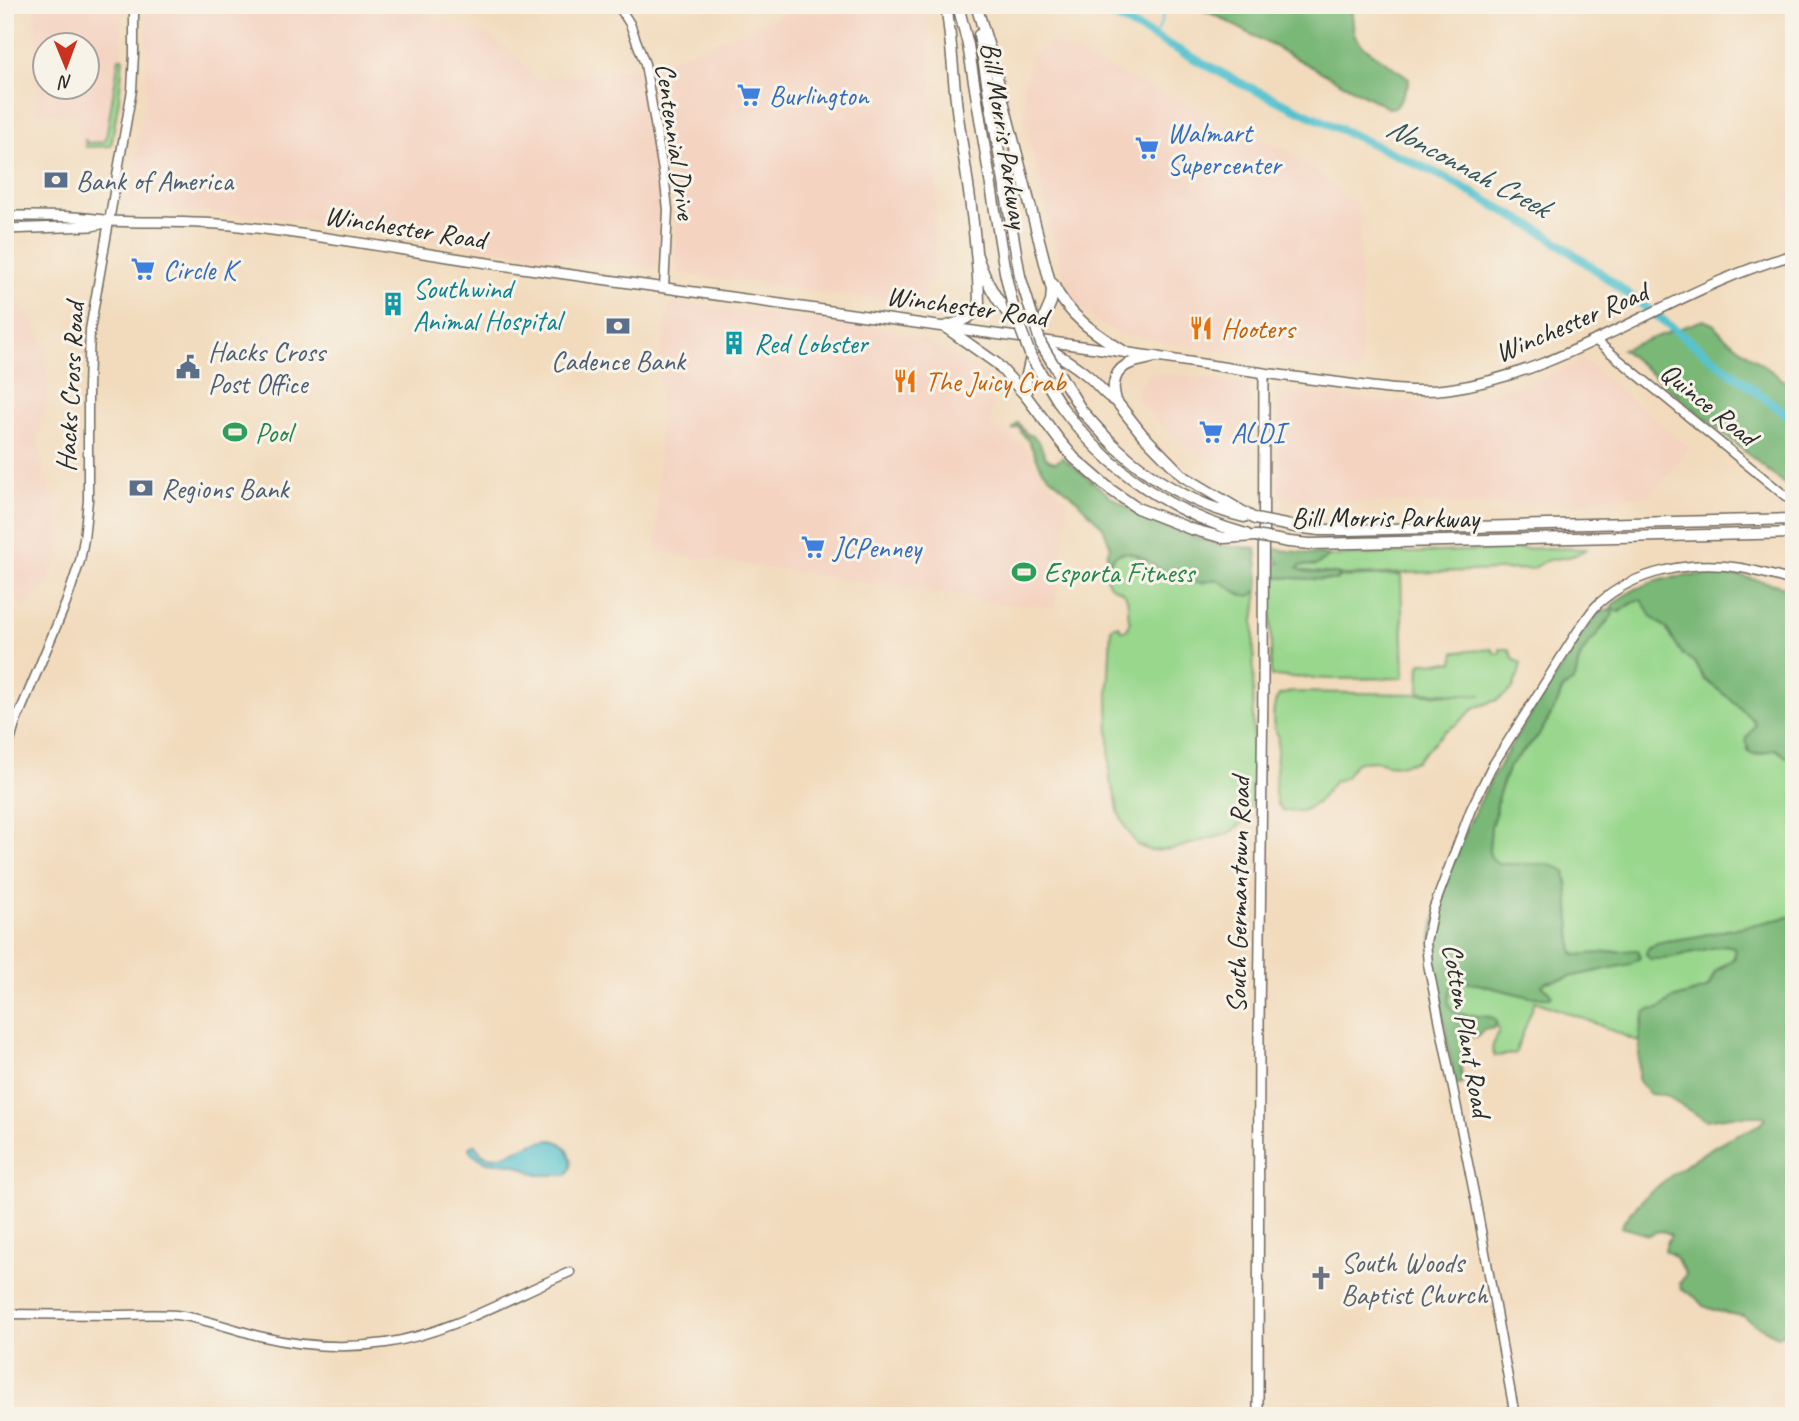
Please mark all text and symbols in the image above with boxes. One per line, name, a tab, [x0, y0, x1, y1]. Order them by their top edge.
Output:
north arrow	[32, 32, 102, 102]
street label: Bill Morris Parkway	[973, 40, 1037, 233]
street label: Centennial Drive	[648, 61, 705, 223]
text: N	[57, 70, 72, 94]
place label: Burlington	[769, 78, 870, 113]
supermarket icon: Burlington	[735, 81, 763, 109]
water label: Nonconnah Creek	[1380, 108, 1560, 228]
place label: Walmart Supercenter	[1167, 115, 1283, 182]
supermarket icon: Walmart Supercenter	[1133, 134, 1161, 162]
place label: Bank of America	[76, 163, 235, 198]
bank icon: Bank of America	[42, 166, 70, 194]
street label: Winchester Road	[322, 197, 492, 258]
place label: Circle K	[163, 252, 242, 287]
supermarket icon: Circle K	[129, 255, 157, 283]
place label: Southwind Animal Hospital	[413, 271, 566, 338]
street label: Winchester Road	[1490, 273, 1656, 370]
street label: Winchester Road	[884, 277, 1054, 335]
building icon: Southwind Animal Hospital	[379, 290, 407, 318]
street label: Hacks Cross Road	[48, 297, 92, 473]
place label: Hooters	[1221, 311, 1297, 346]
bank icon: Cadence Bank	[604, 312, 632, 340]
restaurant icon: Hooters	[1187, 314, 1215, 342]
place label: Red Lobster	[754, 326, 870, 361]
building icon: Red Lobster	[720, 329, 748, 357]
place label: Hacks Cross Post Office	[208, 334, 327, 401]
place label: Cadence Bank	[551, 343, 687, 378]
public building icon: Hacks Cross Post Office	[174, 353, 202, 381]
street label: Quince Road	[1653, 354, 1768, 456]
place label: The Juicy Crab	[925, 364, 1067, 399]
restaurant icon: The Juicy Crab	[891, 367, 919, 395]
place label: Pool	[255, 415, 297, 450]
place label: ALDI	[1231, 415, 1290, 450]
sports icon: Pool	[221, 418, 249, 446]
supermarket icon: ALDI	[1197, 418, 1225, 446]
place label: Regions Bank	[161, 471, 290, 506]
bank icon: Regions Bank	[127, 474, 155, 502]
street label: Bill Morris Parkway	[1291, 500, 1481, 535]
place label: JCPenney	[831, 530, 923, 565]
supermarket icon: JCPenney	[799, 533, 827, 561]
place label: Esporta Fitness	[1044, 555, 1197, 590]
sports icon: Esporta Fitness	[1010, 558, 1038, 586]
street label: South Germantown Road	[1218, 772, 1258, 1014]
street label: Cotton Plant Road	[1435, 941, 1500, 1123]
place label: South Woods Baptist Church	[1341, 1245, 1489, 1312]
church icon: South Woods Baptist Church	[1307, 1264, 1335, 1292]

